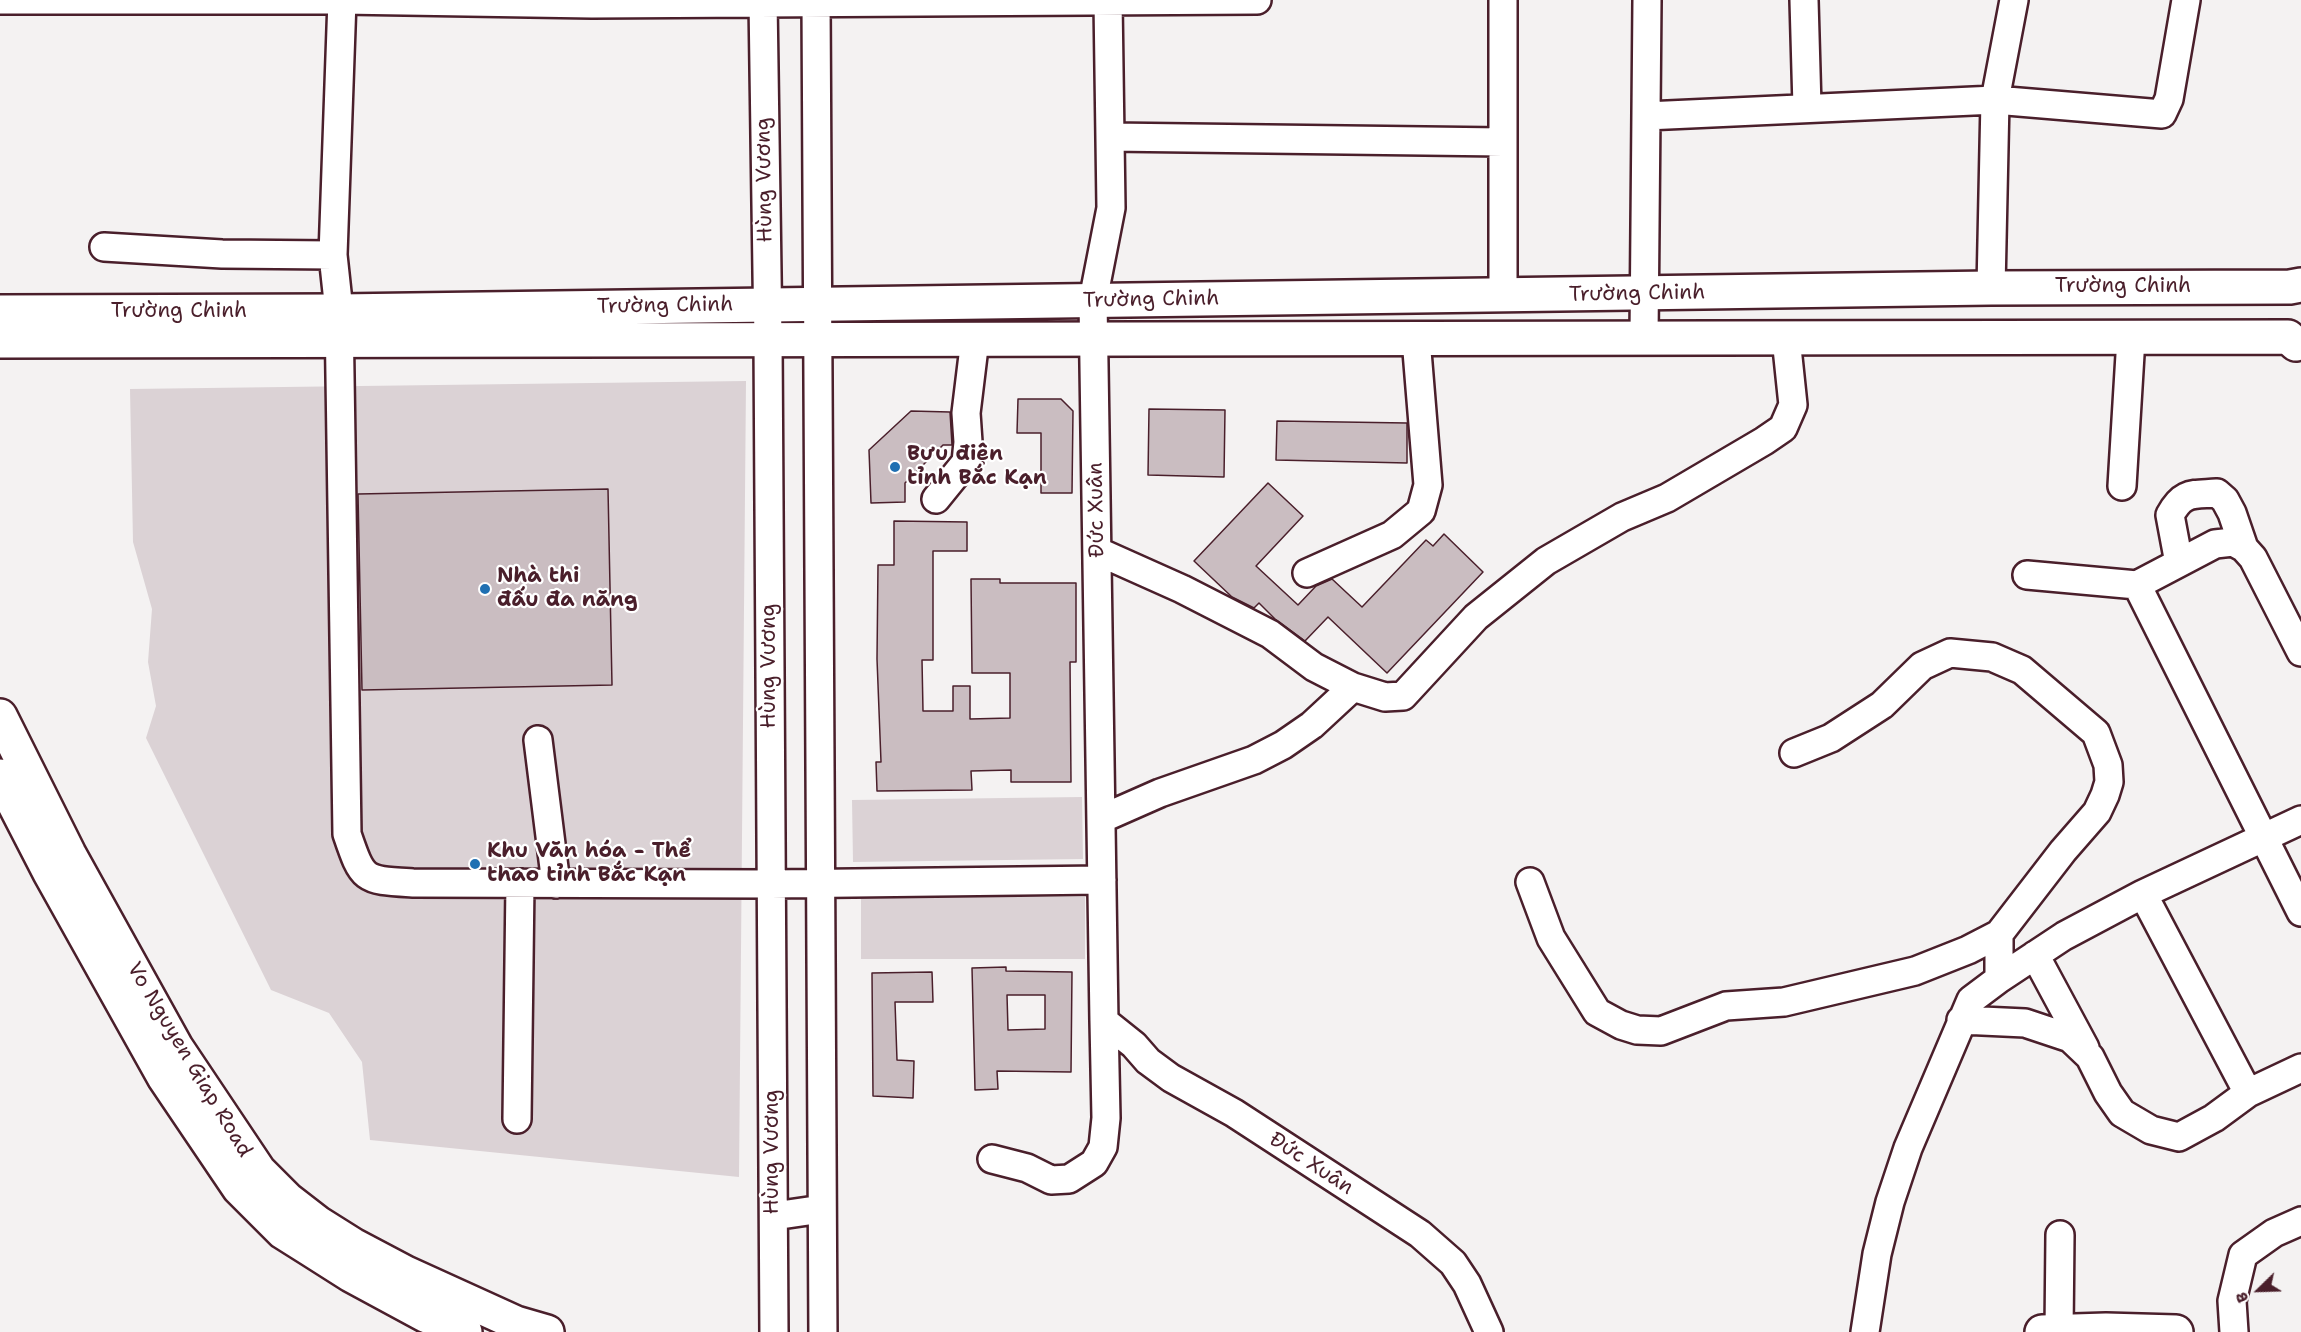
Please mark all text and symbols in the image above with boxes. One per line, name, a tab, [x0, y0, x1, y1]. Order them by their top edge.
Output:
street label: Hùng Vương	[751, 117, 779, 243]
street label: Trường Chinh	[2055, 274, 2191, 300]
street label: Trường Chinh	[1569, 280, 1705, 308]
street label: Trường Chinh	[1083, 286, 1219, 314]
street label: Trường Chinh	[597, 292, 733, 320]
street label: Trường Chinh	[111, 299, 247, 325]
place label: Bưu điện tỉnh Bắc Kạn	[907, 442, 1047, 492]
marker: Bưu điện tỉnh Bắc Kạn	[888, 460, 902, 474]
street label: Đức Xuân	[1084, 462, 1110, 558]
place label: Nhà thi đấu đa năng	[497, 564, 638, 614]
marker: Nhà thi đấu đa năng	[478, 582, 492, 596]
street label: Hùng Vương	[757, 604, 783, 728]
place label: Khu Văn hóa - Thể thao tỉnh Bắc Kạn	[487, 839, 691, 889]
marker: Khu Văn hóa - Thể thao tỉnh Bắc Kạn	[468, 857, 482, 871]
street label: Vo Nguyen Giap Road	[121, 958, 257, 1162]
street label: Hùng Vương	[760, 1090, 786, 1214]
street label: Đức Xuân	[1264, 1127, 1358, 1201]
north arrow	[2229, 1260, 2289, 1320]
text: B	[2230, 1289, 2254, 1306]

